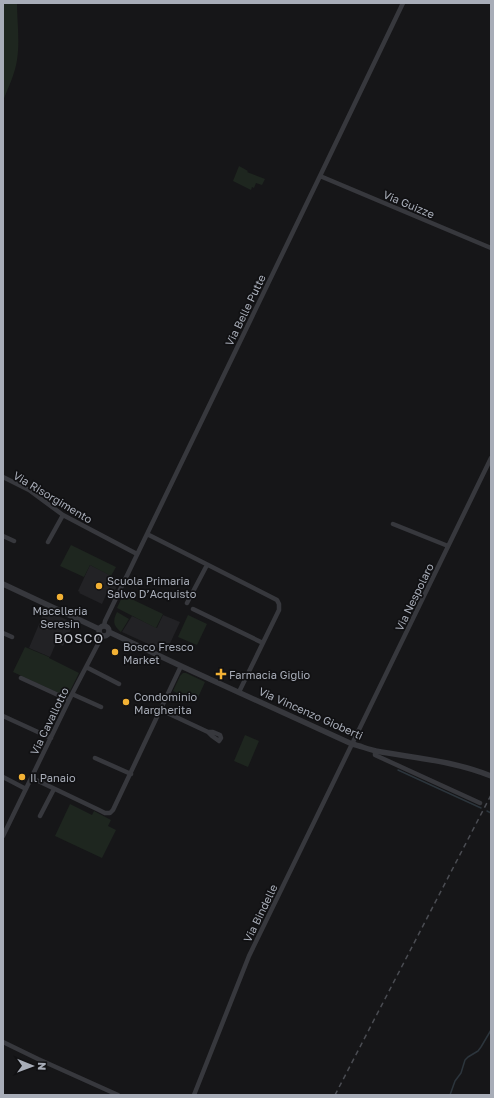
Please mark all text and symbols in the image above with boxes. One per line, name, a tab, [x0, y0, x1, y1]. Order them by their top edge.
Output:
street label: Via Guizze	[381, 187, 437, 221]
street label: Via Belle Putte	[222, 272, 268, 348]
street label: Via Risorgimento	[11, 468, 95, 526]
street label: Via Nespolaro	[392, 561, 436, 633]
place label: Scuola Primaria Salvo D’Acquisto	[107, 574, 197, 600]
marker: Scuola Primaria Salvo D’Acquisto	[94, 581, 104, 591]
marker: Macelleria Seresin	[55, 592, 65, 602]
place label: Macelleria Seresin	[33, 604, 87, 630]
district label: BOSCO	[54, 630, 104, 646]
place label: Bosco Fresco Market	[123, 640, 194, 666]
marker: Bosco Fresco Market	[110, 647, 120, 657]
place label: Farmacia Giglio	[229, 668, 311, 681]
marker: Farmacia Giglio	[216, 669, 226, 679]
street label: Via Vincenzo Gioberti	[257, 684, 365, 742]
street label: Via Cavallotto	[27, 685, 71, 757]
place label: Condominio Margherita	[134, 690, 198, 716]
marker: Condominio Margherita	[121, 697, 131, 707]
place label: Il Panaio	[30, 771, 76, 784]
marker: Il Panaio	[17, 772, 27, 782]
street label: Via Bindelle	[240, 882, 280, 944]
north arrow	[12, 1046, 52, 1086]
text: N	[36, 1062, 49, 1070]

